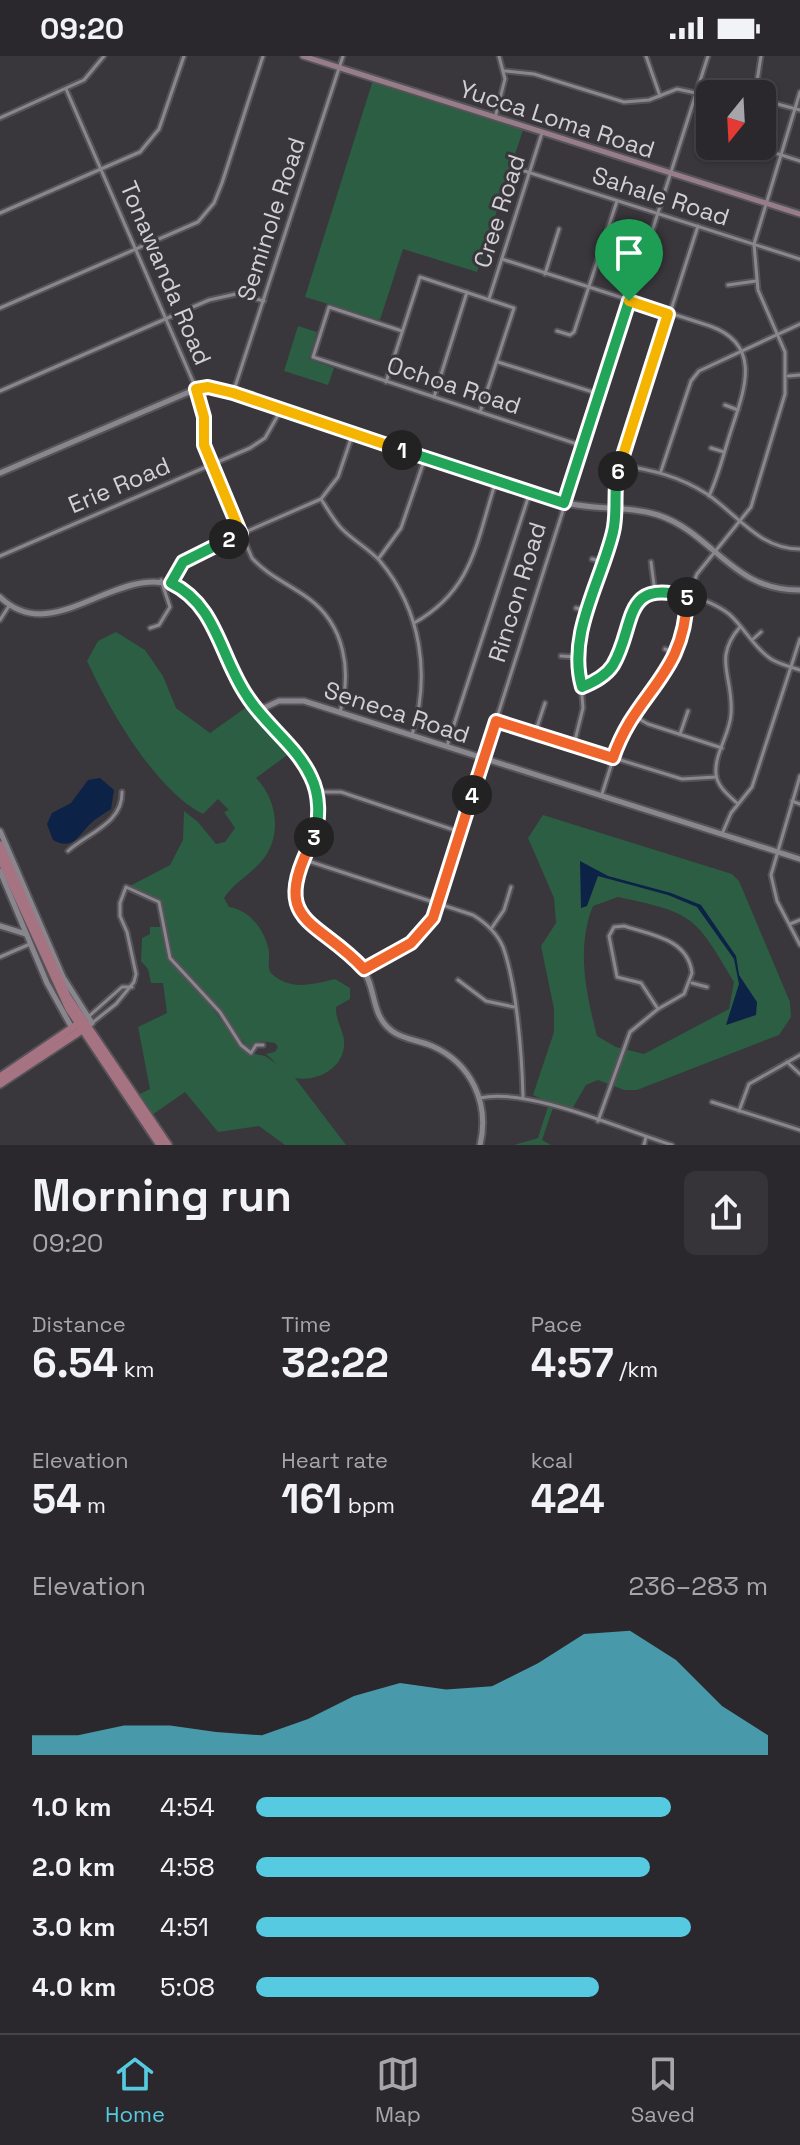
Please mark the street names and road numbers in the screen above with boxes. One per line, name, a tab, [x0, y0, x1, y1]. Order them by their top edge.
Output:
street label: Yucca Loma Road	[455, 73, 659, 165]
street label: Seminole Road	[230, 133, 312, 305]
street label: Cree Road	[466, 150, 532, 272]
street label: Sahale Road	[589, 159, 733, 233]
street label: Tonawanda Road	[113, 176, 219, 370]
street label: Ochoa Road	[383, 349, 525, 421]
street label: Erie Road	[63, 450, 175, 520]
street label: Rincon Road	[481, 518, 553, 666]
street label: Seneca Road	[320, 674, 474, 750]

